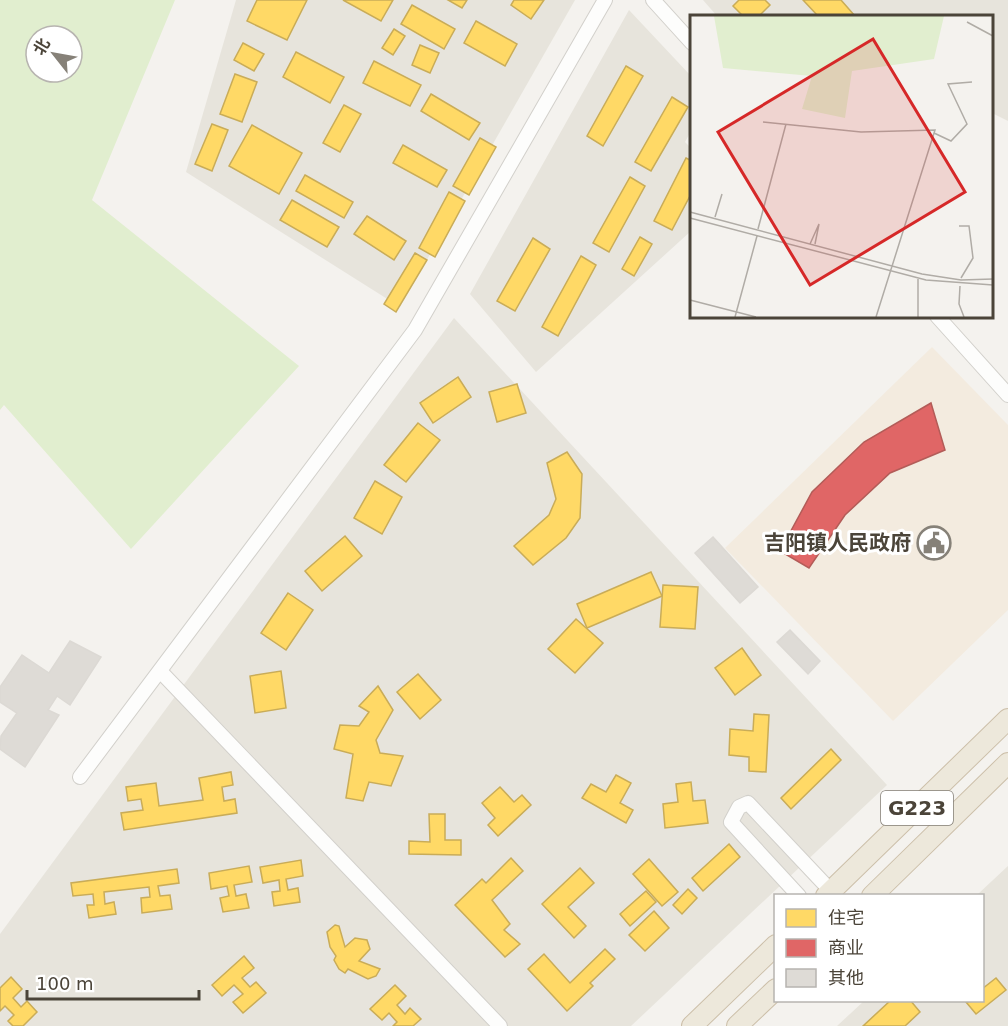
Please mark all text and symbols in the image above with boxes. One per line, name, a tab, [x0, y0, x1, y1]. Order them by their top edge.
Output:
inset map	[690, 15, 993, 318]
north arrow	[24, 24, 84, 84]
text: 北	[29, 35, 54, 58]
public building icon: 吉阳镇人民政府	[916, 525, 952, 561]
place label: 吉阳镇人民政府	[764, 531, 911, 555]
road number: G223	[881, 791, 953, 825]
legend	[774, 894, 984, 1002]
text: 住宅	[828, 907, 864, 928]
text: 商业	[828, 937, 864, 958]
scale bar	[27, 963, 200, 1001]
text: 其他	[828, 967, 864, 988]
text: 100 m	[36, 973, 94, 994]

